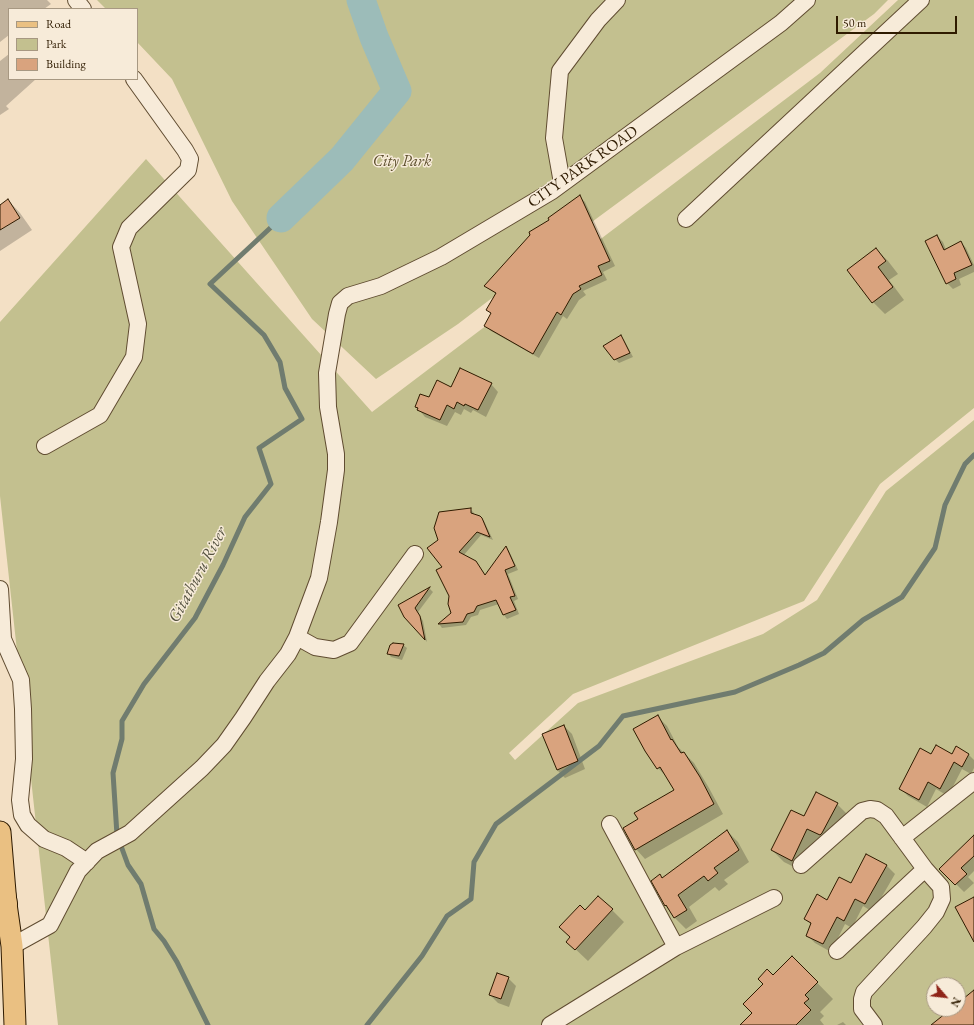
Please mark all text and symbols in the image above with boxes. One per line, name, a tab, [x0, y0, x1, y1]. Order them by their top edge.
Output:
legend	[8, 8, 138, 80]
scale bar	[838, 8, 959, 34]
text: 50 m	[843, 15, 866, 31]
text: Road	[46, 16, 71, 32]
text: Park	[46, 36, 66, 52]
text: Building	[46, 56, 86, 72]
street label: CITY PARK ROAD	[524, 122, 642, 212]
park label: City Park	[373, 152, 431, 172]
water label: Gitathuru River	[164, 524, 232, 626]
north arrow	[926, 977, 966, 1017]
text: N	[947, 995, 964, 1009]

